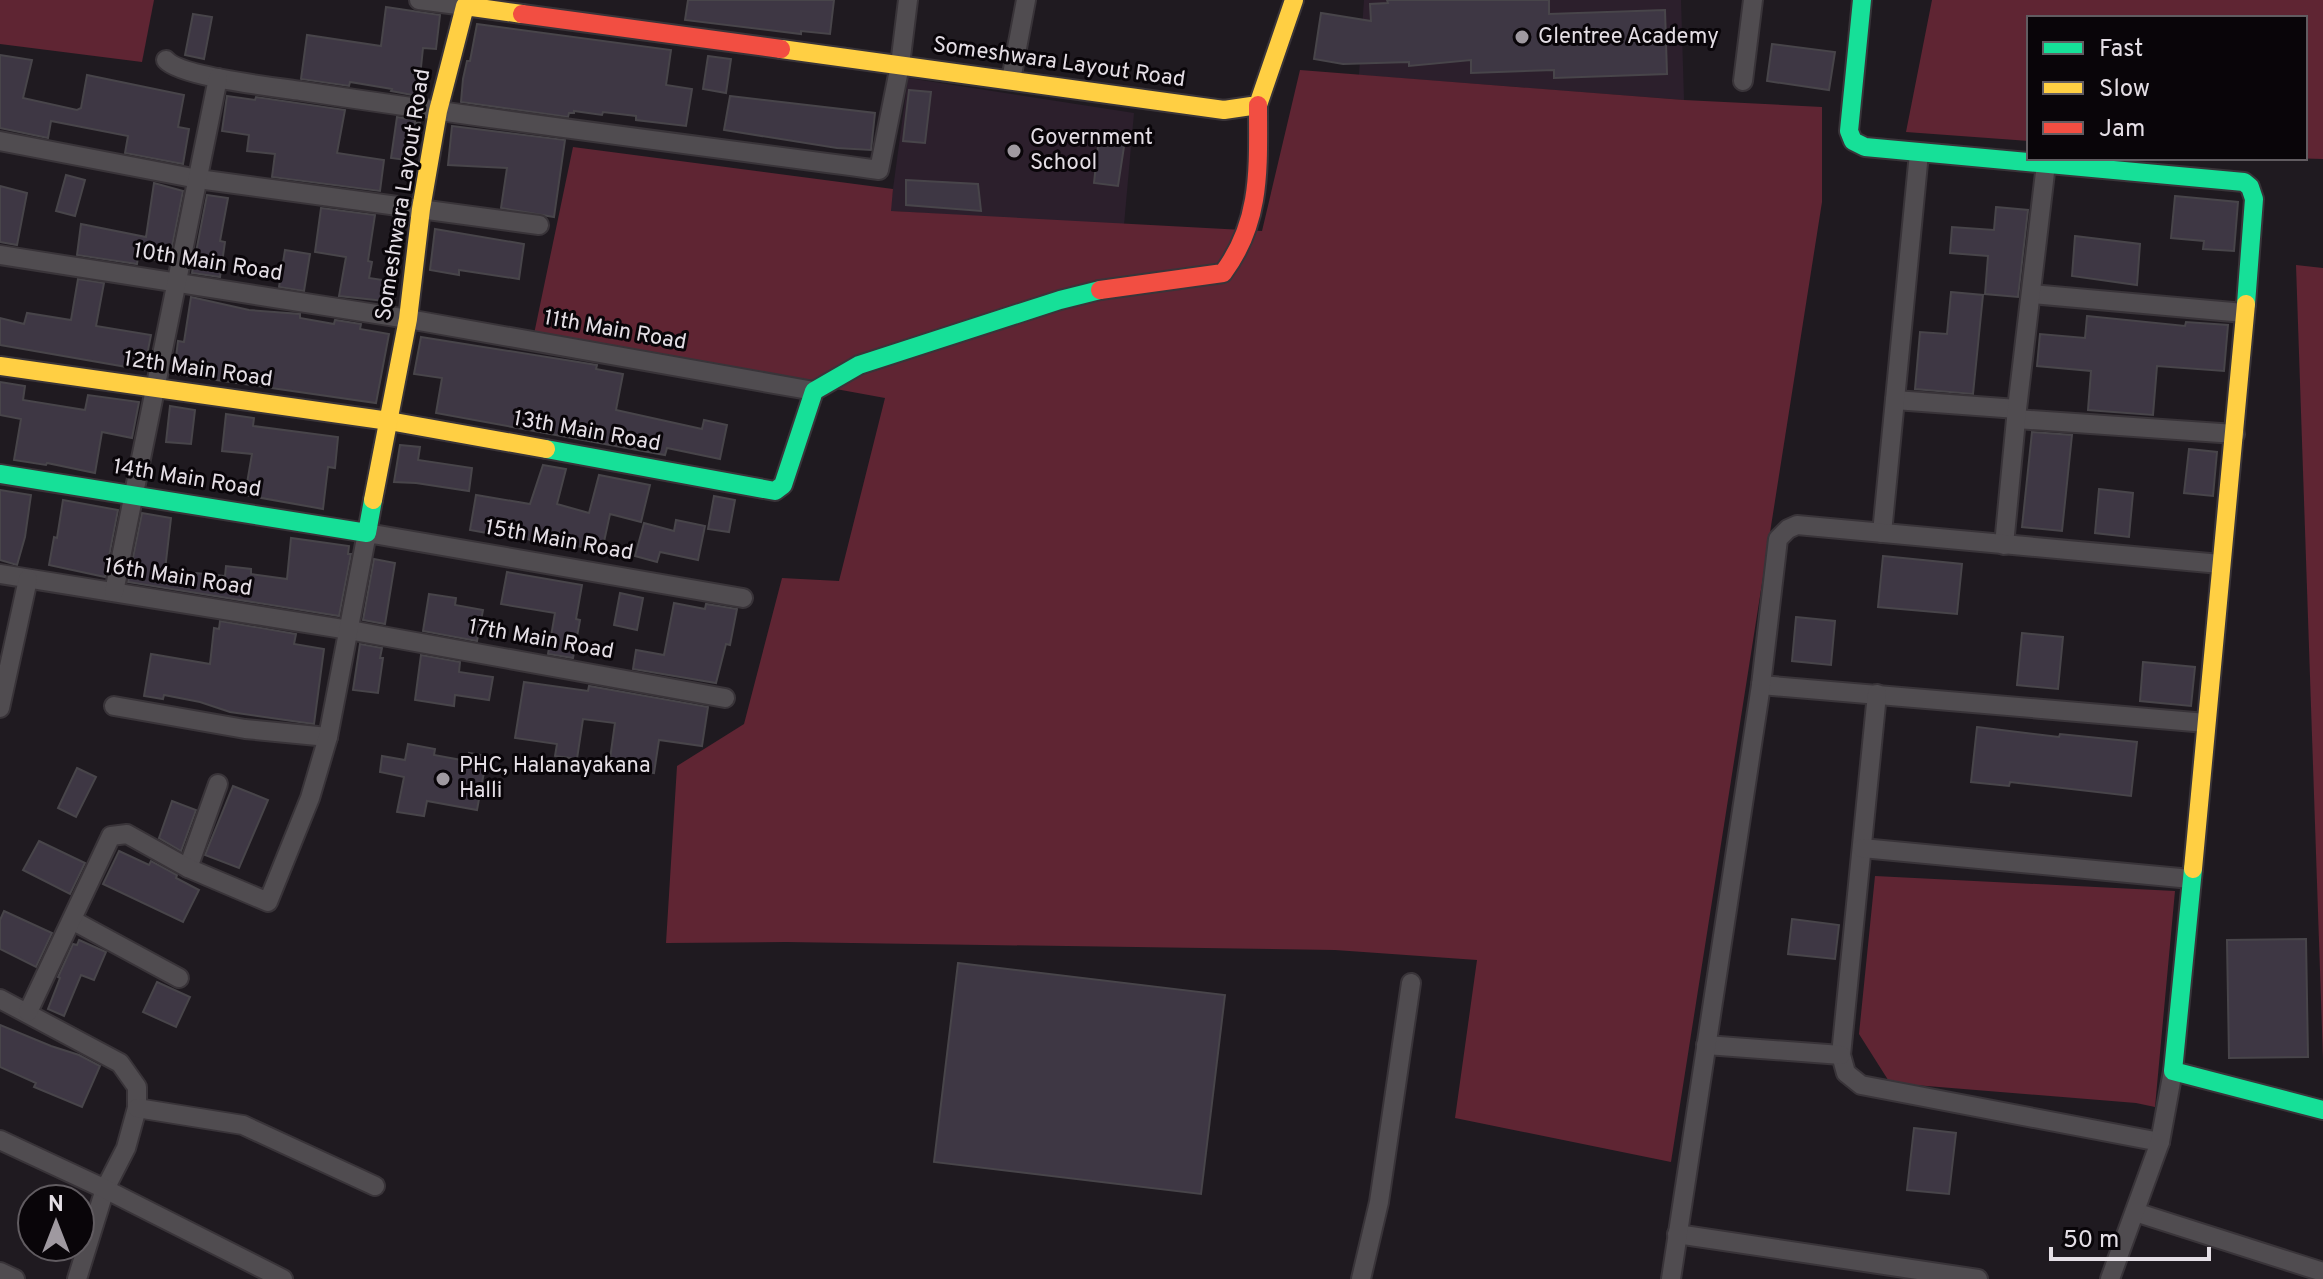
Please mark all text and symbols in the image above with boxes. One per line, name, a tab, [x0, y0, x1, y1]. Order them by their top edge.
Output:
legend	[2027, 16, 2307, 160]
place label: Glentree Academy	[1538, 24, 1719, 51]
marker: Glentree Academy	[1513, 28, 1531, 46]
street label: Someshwara Layout Road	[931, 32, 1187, 94]
text: Fast	[2099, 35, 2143, 65]
street label: Someshwara Layout Road	[371, 67, 437, 323]
text: Slow	[2099, 75, 2150, 105]
text: Jam	[2099, 115, 2145, 145]
place label: Government School	[1030, 125, 1153, 177]
marker: Government School	[1005, 142, 1023, 160]
street label: 10th Main Road	[132, 238, 284, 288]
street label: 11th Main Road	[541, 305, 689, 357]
street label: 12th Main Road	[122, 346, 274, 394]
street label: 13th Main Road	[511, 406, 663, 458]
street label: 14th Main Road	[111, 454, 263, 504]
street label: 15th Main Road	[483, 515, 635, 567]
street label: 16th Main Road	[102, 553, 254, 603]
street label: 17th Main Road	[466, 614, 616, 666]
place label: PHC, Halanayakana Halli	[459, 753, 651, 805]
marker: PHC, Halanayakana Halli	[434, 770, 452, 788]
north arrow	[16, 1183, 96, 1263]
text: N	[48, 1192, 64, 1219]
scale bar	[2051, 1211, 2209, 1261]
text: 50 m	[2063, 1226, 2119, 1256]

